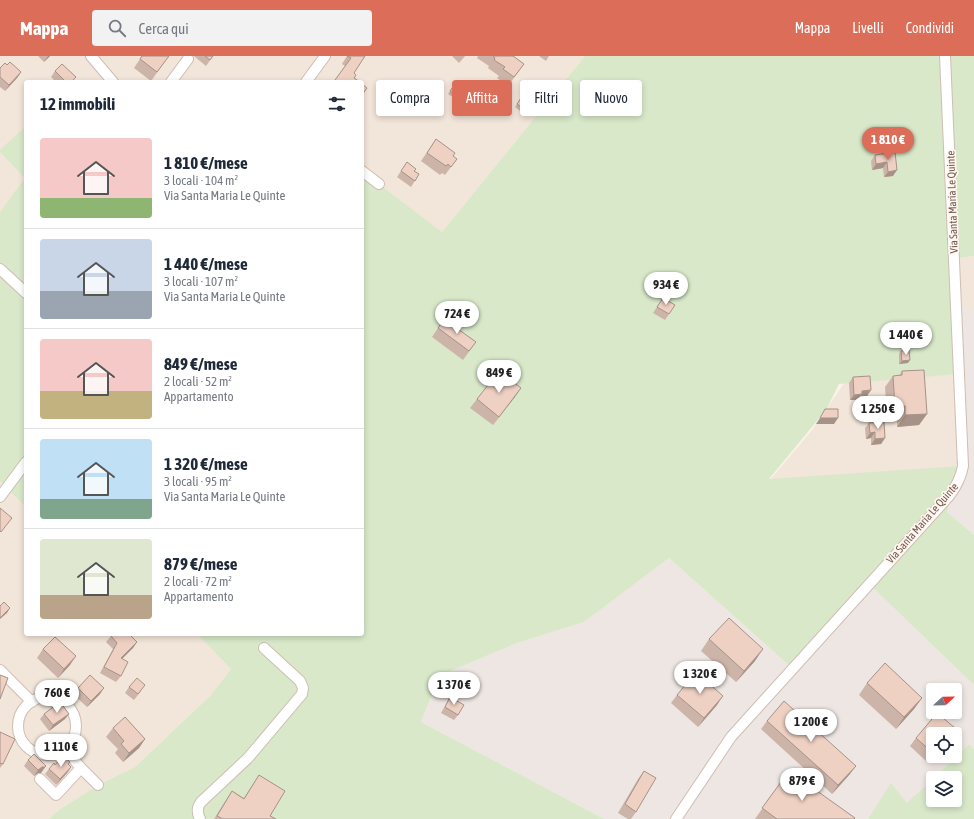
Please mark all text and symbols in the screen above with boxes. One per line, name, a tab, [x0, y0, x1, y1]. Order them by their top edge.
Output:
search box	[92, 10, 372, 46]
text: Mappa	[20, 17, 68, 39]
icon: search	[106, 17, 128, 39]
text: Cerca qui	[138, 20, 189, 37]
text: Mappa	[795, 20, 830, 36]
text: Livelli	[852, 20, 884, 36]
text: Condividi	[906, 20, 954, 36]
chip: Compra	[376, 80, 444, 116]
chip: Affitta	[452, 80, 512, 116]
chip: Filtri	[520, 80, 572, 116]
chip: Nuovo	[580, 80, 642, 116]
icon: filters	[326, 93, 348, 115]
text: 12 immobili	[40, 94, 115, 114]
pin: 1 810 €	[851, 127, 925, 161]
text: 1 810 €	[871, 132, 905, 147]
street label: Via Santa Maria Le Quinte	[944, 150, 960, 254]
text: 1 810 €/mese	[164, 153, 248, 173]
icon: home	[72, 154, 120, 202]
text: 3 locali · 104 m²	[164, 173, 238, 188]
text: Via Santa Maria Le Quinte	[164, 188, 285, 203]
text: 1 440 €/mese	[164, 254, 248, 274]
icon: home	[72, 255, 120, 303]
pin: 934 €	[638, 272, 694, 306]
text: 3 locali · 107 m²	[164, 274, 238, 289]
text: 934 €	[653, 277, 679, 292]
text: Via Santa Maria Le Quinte	[164, 289, 285, 304]
pin: 724 €	[429, 301, 485, 335]
text: 724 €	[444, 306, 470, 321]
pin: 1 440 €	[869, 322, 943, 356]
text: 1 440 €	[889, 327, 923, 342]
text: 849 €/mese	[164, 354, 237, 374]
icon: home	[72, 355, 120, 403]
pin: 849 €	[471, 360, 527, 394]
text: 849 €	[486, 365, 512, 380]
text: 2 locali · 52 m²	[164, 374, 232, 389]
text: Appartamento	[164, 389, 234, 404]
pin: 1 250 €	[841, 396, 915, 430]
text: 1 250 €	[861, 401, 895, 416]
text: 1 320 €/mese	[164, 454, 248, 474]
icon: home	[72, 455, 120, 503]
text: 3 locali · 95 m²	[164, 474, 232, 489]
street label: Via Santa Maria Le Quinte	[884, 480, 960, 566]
text: Via Santa Maria Le Quinte	[164, 489, 285, 504]
text: 879 €/mese	[164, 554, 237, 574]
icon: home	[72, 555, 120, 603]
text: 2 locali · 72 m²	[164, 574, 232, 589]
text: Appartamento	[164, 589, 234, 604]
pin: 1 320 €	[663, 661, 737, 695]
text: 1 320 €	[683, 666, 717, 681]
pin: 1 370 €	[417, 672, 491, 706]
text: 1 370 €	[437, 677, 471, 692]
pin: 760 €	[29, 680, 85, 714]
north arrow	[926, 683, 962, 719]
map controls	[926, 683, 962, 807]
text: 760 €	[44, 685, 70, 700]
pin: 1 200 €	[774, 709, 848, 743]
text: 1 200 €	[794, 714, 828, 729]
button: locate	[926, 727, 962, 763]
pin: 1 110 €	[24, 734, 98, 768]
text: 1 110 €	[44, 739, 78, 754]
pin: 879 €	[774, 768, 830, 802]
button: layers	[926, 771, 962, 807]
text: 879 €	[789, 773, 815, 788]

